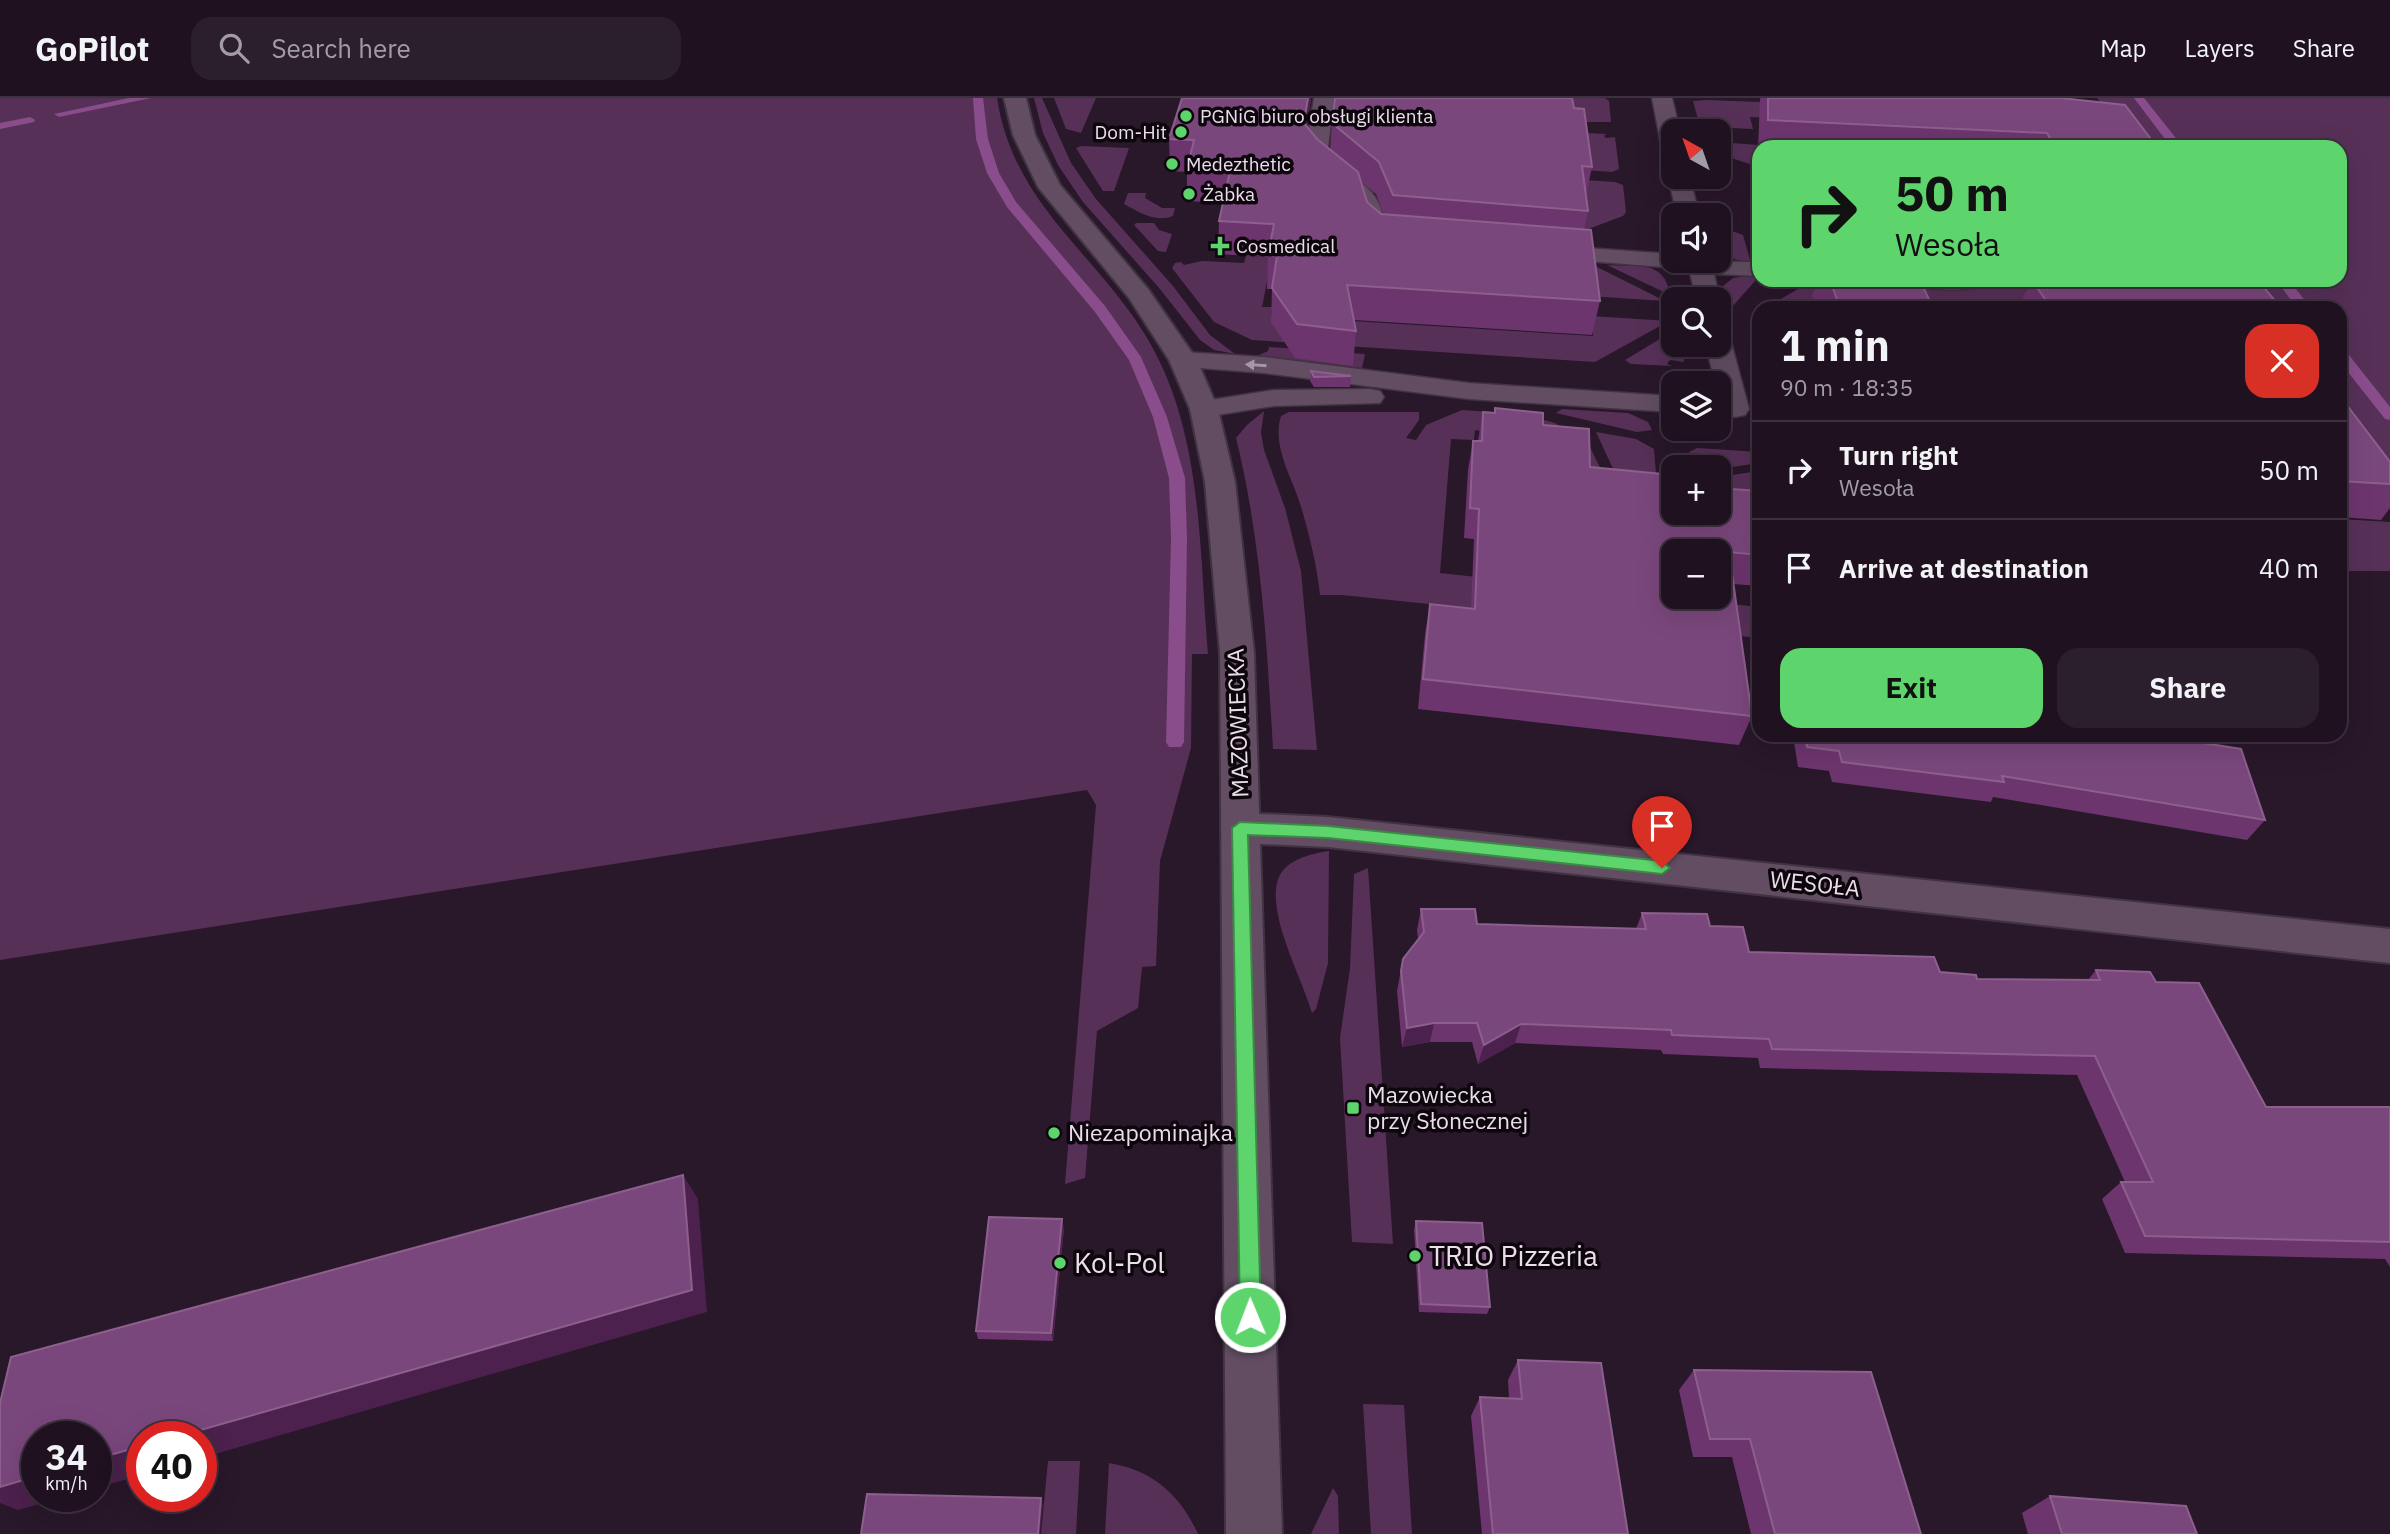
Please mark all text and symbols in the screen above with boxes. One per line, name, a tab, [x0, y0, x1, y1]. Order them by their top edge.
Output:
search box	[191, 17, 681, 80]
text: GoPilot	[35, 27, 149, 70]
icon: search	[215, 29, 253, 67]
text: Search here	[271, 31, 411, 65]
text: Map	[2100, 32, 2147, 64]
text: Layers	[2185, 32, 2255, 64]
text: Share	[2293, 32, 2355, 64]
place label: PGNiG biuro obsługi klienta	[1200, 104, 1433, 128]
marker: PGNiG biuro obsługi klienta	[1178, 108, 1194, 124]
north arrow	[1661, 119, 1731, 189]
map controls	[1661, 119, 1731, 609]
place label: Dom-Hit	[1095, 120, 1167, 144]
marker: Dom-Hit	[1173, 124, 1189, 140]
place label: Medezthetic	[1186, 152, 1291, 176]
marker: Medezthetic	[1164, 156, 1180, 172]
text: 50 m	[1895, 161, 2009, 224]
icon: right	[1780, 168, 1871, 259]
place label: Żabka	[1203, 182, 1255, 206]
marker: Żabka	[1181, 186, 1197, 202]
button: sound	[1661, 203, 1731, 273]
text: Wesoła	[1895, 223, 2000, 265]
place label: Cosmedical	[1236, 234, 1335, 258]
marker: Cosmedical	[1210, 236, 1230, 256]
button: search	[1661, 287, 1731, 357]
text: 1 min	[1780, 318, 1890, 373]
button: close	[2245, 324, 2319, 398]
one-way arrow	[1245, 359, 1267, 370]
button: layers	[1661, 371, 1731, 441]
text: 90 m · 18:35	[1780, 372, 1913, 402]
text: Turn right	[1839, 438, 1958, 472]
icon: right	[1780, 451, 1818, 489]
text: 50 m	[2259, 453, 2319, 487]
button: +	[1661, 455, 1731, 525]
text: Wesoła	[1839, 472, 1915, 502]
button: −	[1661, 539, 1731, 609]
icon: arrive	[1780, 549, 1818, 587]
text: Arrive at destination	[1839, 551, 2089, 585]
text: 40 m	[2259, 551, 2319, 585]
street label: MAZOWIECKA	[1219, 648, 1255, 798]
button: Exit	[1780, 648, 2043, 728]
button: Share	[2057, 648, 2319, 728]
pin	[1632, 796, 1692, 868]
icon: arrive	[1643, 807, 1681, 845]
street label: WESOŁA	[1769, 863, 1862, 903]
place label: Mazowiecka przy Słonecznej	[1367, 1079, 1528, 1135]
marker: Mazowiecka przy Słonecznej	[1345, 1100, 1361, 1116]
place label: Niezapominajka	[1068, 1117, 1233, 1147]
marker: Niezapominajka	[1046, 1125, 1062, 1141]
place label: TRIO Pizzeria	[1429, 1237, 1598, 1274]
place label: Kol-Pol	[1074, 1244, 1165, 1281]
marker: TRIO Pizzeria	[1407, 1248, 1423, 1264]
marker: Kol-Pol	[1052, 1255, 1068, 1271]
position arrow	[1213, 1280, 1287, 1354]
speed limit sign: 40	[126, 1421, 217, 1512]
text: 34	[45, 1434, 88, 1480]
text: km/h	[45, 1472, 88, 1495]

